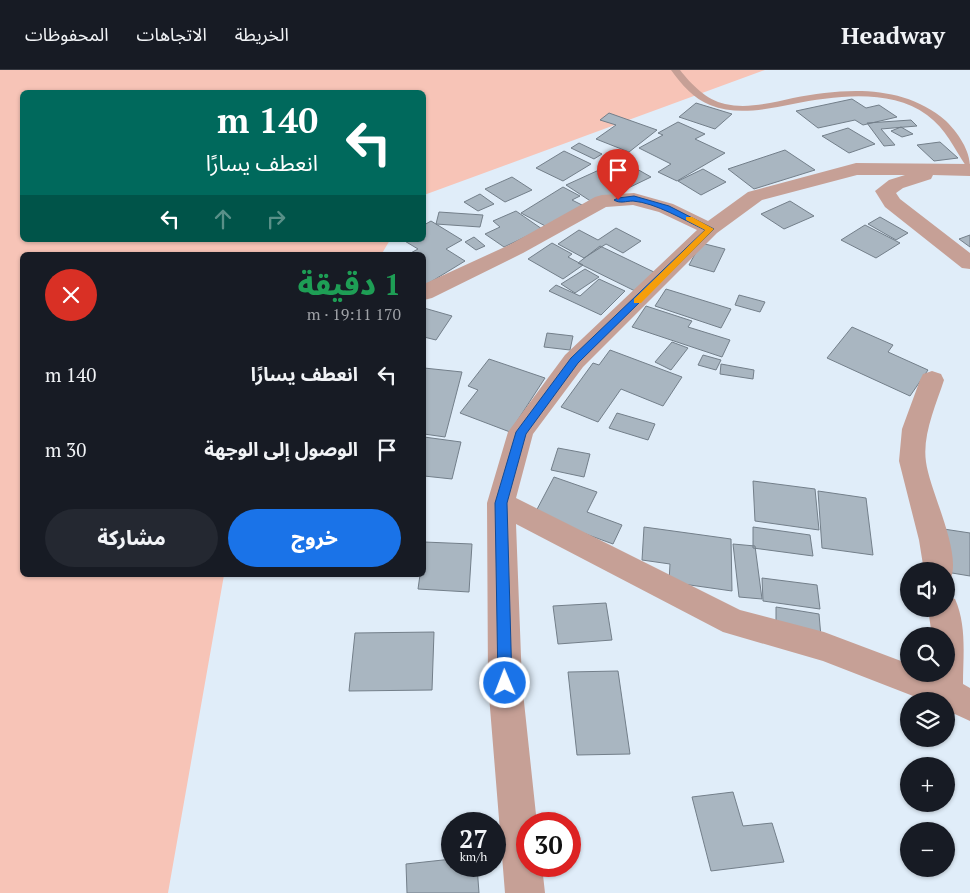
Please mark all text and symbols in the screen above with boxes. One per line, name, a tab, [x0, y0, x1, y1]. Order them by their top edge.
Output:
text: Headway	[841, 19, 945, 51]
text: المحفوظات	[25, 22, 109, 46]
text: الاتجاهات	[137, 22, 207, 46]
text: الخريطة	[235, 22, 289, 46]
text: 140 m	[217, 97, 318, 143]
icon: left	[336, 110, 401, 175]
text: انعطف يسارًا	[206, 148, 318, 177]
pin	[597, 149, 639, 200]
icon: arrive	[604, 156, 632, 184]
icon: left	[156, 205, 184, 233]
icon: ahead	[209, 205, 237, 233]
icon: right	[262, 205, 290, 233]
text: 1 دقيقة	[298, 264, 401, 304]
button: close	[45, 269, 97, 321]
text: 170 m · 19:11	[307, 303, 401, 325]
text: انعطف يسارًا	[251, 361, 358, 386]
icon: left	[373, 361, 401, 389]
text: 140 m	[45, 362, 96, 387]
text: الوصول إلى الوجهة	[204, 436, 358, 461]
icon: arrive	[373, 436, 401, 464]
text: 30 m	[45, 437, 86, 462]
button: مشاركة	[45, 509, 218, 567]
button: خروج	[228, 509, 401, 567]
map controls	[900, 562, 955, 877]
button: sound	[900, 562, 955, 617]
button: search	[900, 627, 955, 682]
position arrow	[478, 656, 530, 708]
button: layers	[900, 692, 955, 747]
button: +	[900, 757, 955, 812]
speed limit sign: 30	[516, 812, 581, 877]
text: 27	[459, 822, 488, 855]
button: −	[900, 822, 955, 877]
text: km/h	[460, 849, 487, 864]

